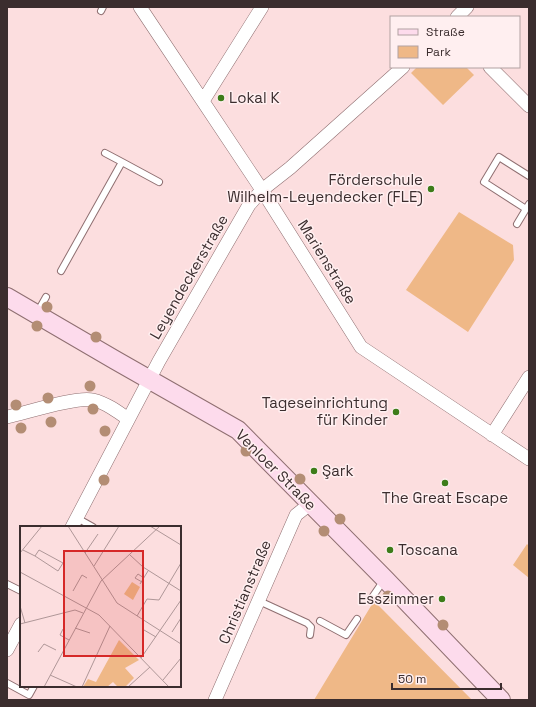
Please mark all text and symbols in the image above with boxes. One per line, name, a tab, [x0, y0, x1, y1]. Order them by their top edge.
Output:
legend	[390, 16, 520, 68]
text: Straße	[426, 24, 465, 40]
text: Park	[426, 44, 451, 60]
place label: Lokal K	[229, 88, 280, 107]
marker: Lokal K	[216, 93, 226, 103]
place label: Förderschule Wilhelm-Leyendecker (FLE)	[227, 170, 423, 207]
marker: Förderschule Wilhelm-Leyendecker (FLE)	[426, 184, 436, 194]
street label: Leyendeckerstraße	[145, 211, 232, 342]
street label: Marienstraße	[294, 216, 361, 308]
place label: Tageseinrichtung für Kinder	[262, 393, 388, 429]
marker: Tageseinrichtung für Kinder	[391, 407, 401, 417]
street label: Venloer Straße	[232, 425, 321, 514]
place label: Şark	[322, 461, 354, 480]
marker: Şark	[309, 466, 319, 476]
marker: The Great Escape	[440, 478, 450, 488]
place label: The Great Escape	[382, 488, 508, 507]
inset map	[20, 526, 181, 687]
street label: Christianstraße	[214, 537, 275, 647]
place label: Toscana	[398, 540, 458, 559]
marker: Toscana	[385, 545, 395, 555]
place label: Esszimmer	[358, 589, 434, 608]
marker: Esszimmer	[437, 594, 447, 604]
scale bar	[392, 665, 501, 691]
text: 50 m	[398, 671, 426, 687]

